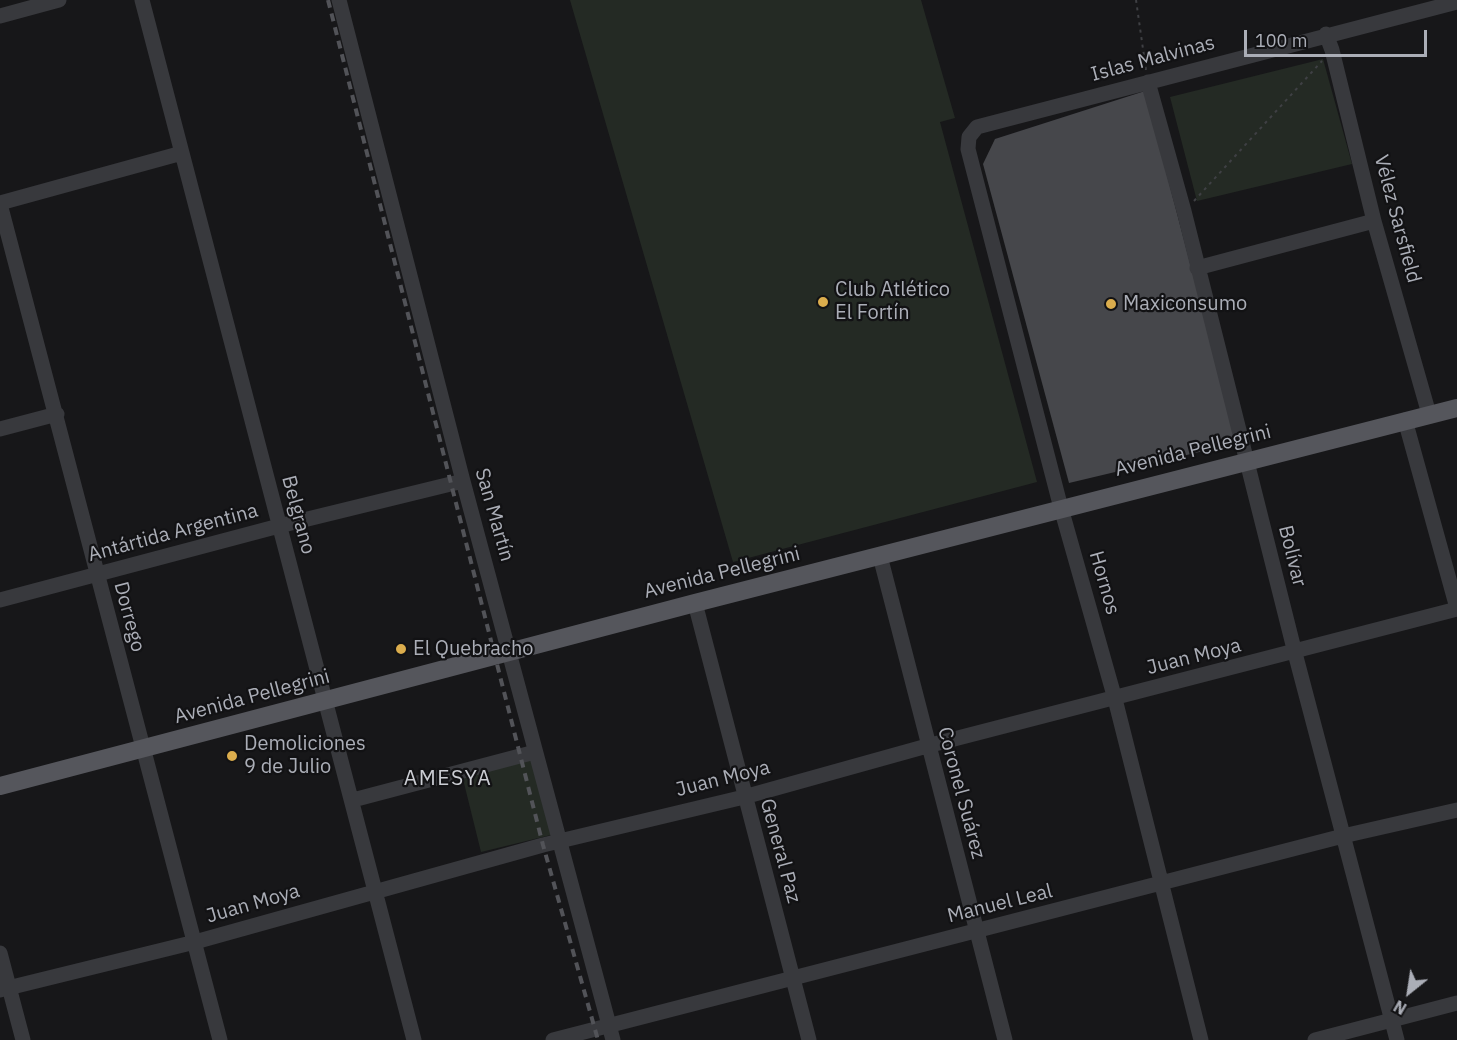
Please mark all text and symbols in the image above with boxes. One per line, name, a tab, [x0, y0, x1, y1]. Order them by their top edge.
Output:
scale bar	[1247, 18, 1430, 56]
text: 100 m	[1255, 29, 1307, 52]
street label: Islas Malvinas	[1089, 31, 1217, 87]
street label: Vélez Sarsfield	[1368, 152, 1426, 286]
place label: Club Atlético El Fortín	[835, 278, 950, 325]
place label: Maxiconsumo	[1123, 292, 1247, 316]
marker: Club Atlético El Fortín	[816, 295, 830, 309]
marker: Maxiconsumo	[1104, 297, 1118, 311]
street label: Avenida Pellegrini	[1112, 420, 1274, 482]
street label: San Martín	[469, 466, 519, 564]
street label: Belgrano	[276, 473, 320, 557]
street label: Antártida Argentina	[85, 499, 261, 567]
street label: Bolívar	[1273, 523, 1311, 589]
street label: Avenida Pellegrini	[641, 542, 803, 604]
street label: Hornos	[1084, 548, 1124, 618]
street label: Dorrego	[108, 579, 150, 655]
street label: Juan Moya	[1145, 634, 1243, 680]
place label: El Quebracho	[413, 637, 533, 661]
marker: El Quebracho	[394, 642, 408, 656]
street label: Avenida Pellegrini	[172, 665, 332, 729]
street label: Coronel Suárez	[932, 724, 990, 862]
place label: Demoliciones 9 de Julio	[244, 732, 366, 779]
marker: Demoliciones 9 de Julio	[225, 749, 239, 763]
street label: Juan Moya	[674, 756, 772, 802]
district label: AMESYA	[404, 766, 492, 792]
street label: General Paz	[755, 796, 805, 906]
street label: Juan Moya	[204, 879, 302, 929]
street label: Manuel Leal	[945, 879, 1055, 929]
north arrow	[1379, 962, 1439, 1022]
text: N	[1390, 996, 1410, 1019]

